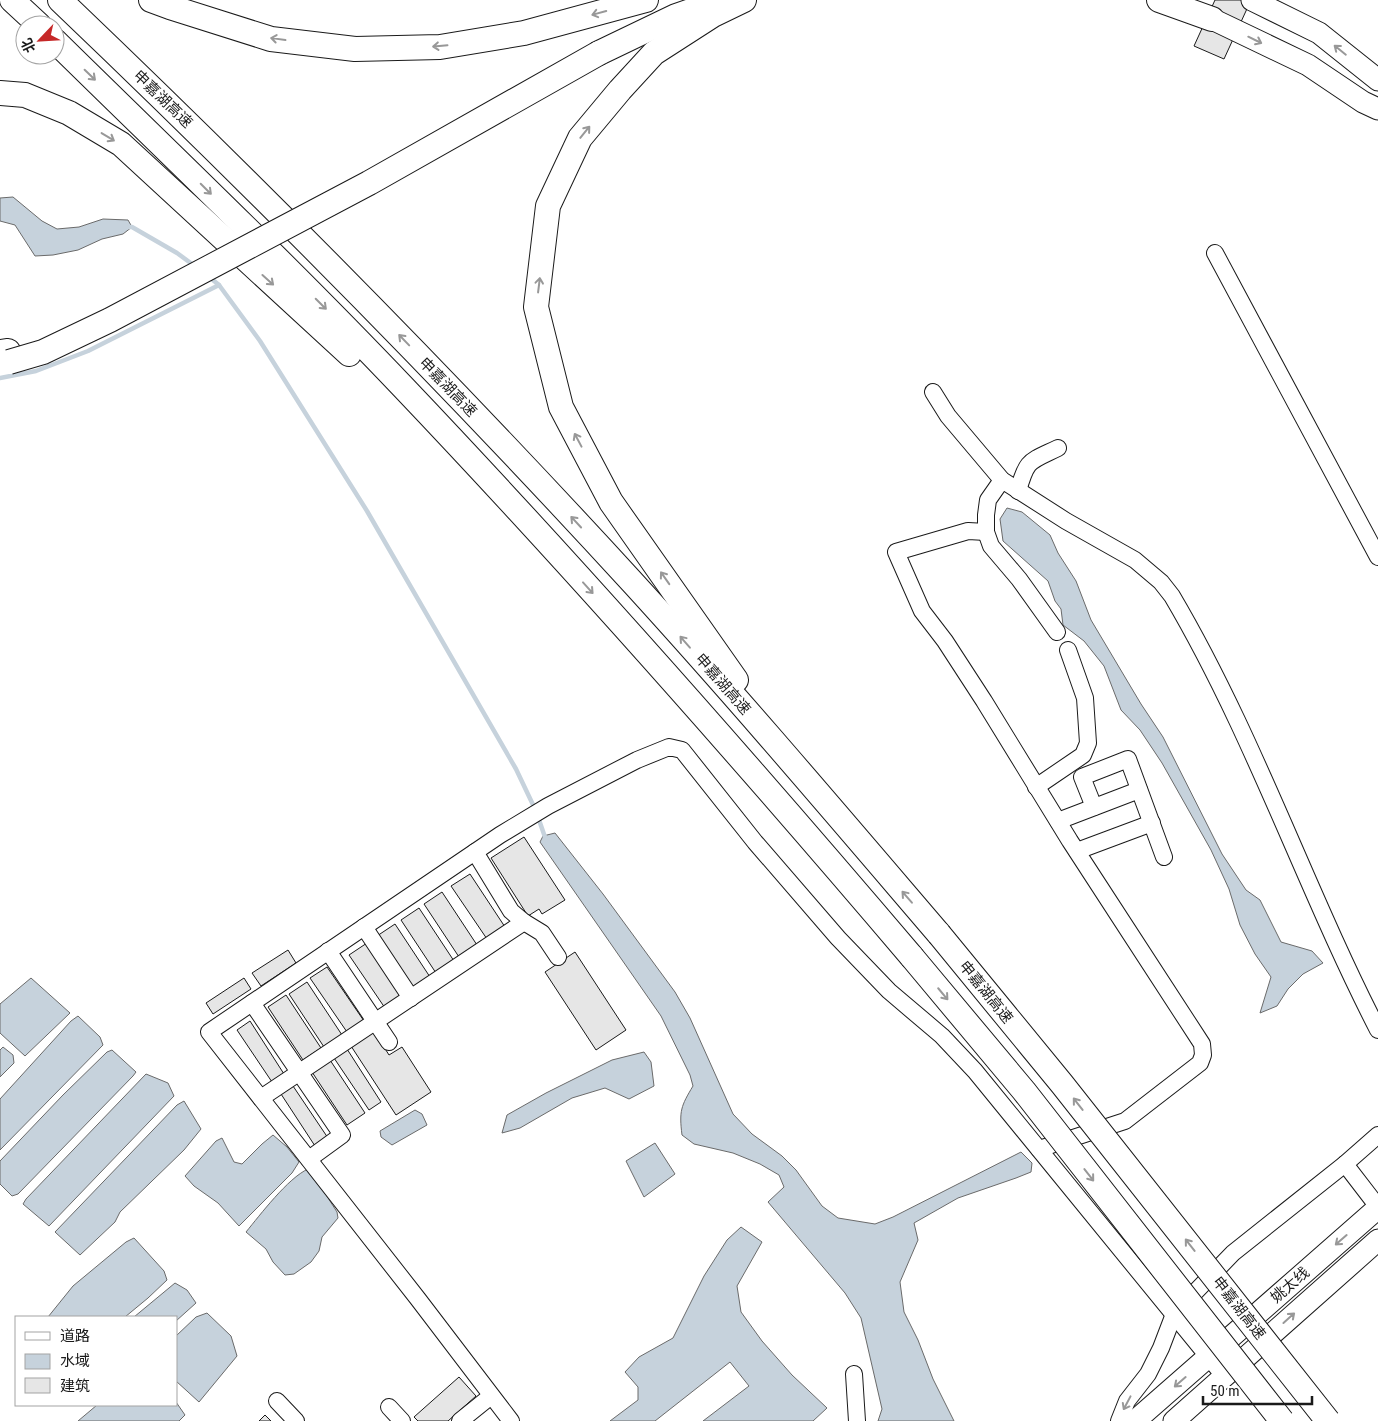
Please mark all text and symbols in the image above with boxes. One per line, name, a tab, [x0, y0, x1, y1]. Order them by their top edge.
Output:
one-way arrow	[591, 9, 607, 18]
north arrow	[15, 15, 65, 65]
one-way arrow	[271, 34, 287, 44]
one-way arrow	[1248, 35, 1263, 45]
text: 北	[18, 36, 38, 55]
one-way arrow	[432, 42, 448, 51]
one-way arrow	[1334, 44, 1347, 55]
street label: 申嘉湖高速	[130, 66, 196, 132]
one-way arrow	[84, 69, 96, 81]
one-way arrow	[579, 126, 590, 139]
one-way arrow	[101, 132, 115, 142]
one-way arrow	[199, 183, 212, 195]
one-way arrow	[262, 274, 275, 286]
one-way arrow	[534, 278, 544, 294]
one-way arrow	[315, 298, 327, 310]
one-way arrow	[398, 334, 410, 347]
street label: 申嘉湖高速	[415, 354, 481, 420]
one-way arrow	[573, 434, 583, 448]
one-way arrow	[570, 516, 582, 528]
one-way arrow	[660, 571, 670, 585]
one-way arrow	[582, 581, 594, 594]
one-way arrow	[680, 636, 691, 649]
street label: 申嘉湖高速	[692, 650, 754, 718]
one-way arrow	[901, 890, 913, 903]
street label: 申嘉湖高速	[955, 957, 1017, 1027]
one-way arrow	[937, 987, 948, 1000]
one-way arrow	[1072, 1098, 1083, 1111]
one-way arrow	[1084, 1168, 1095, 1181]
one-way arrow	[1335, 1234, 1348, 1246]
one-way arrow	[1184, 1239, 1195, 1252]
street label: 姚太线	[1267, 1263, 1313, 1307]
street label: 申嘉湖高速	[1209, 1273, 1269, 1343]
one-way arrow	[1282, 1313, 1295, 1324]
legend	[15, 1316, 178, 1406]
text: 道路	[60, 1327, 90, 1345]
text: 水域	[60, 1352, 90, 1370]
scale bar	[1203, 1374, 1312, 1406]
one-way arrow	[1173, 1376, 1186, 1388]
text: 建筑	[60, 1377, 90, 1395]
text: 50 m	[1210, 1382, 1240, 1400]
one-way arrow	[1122, 1396, 1132, 1411]

